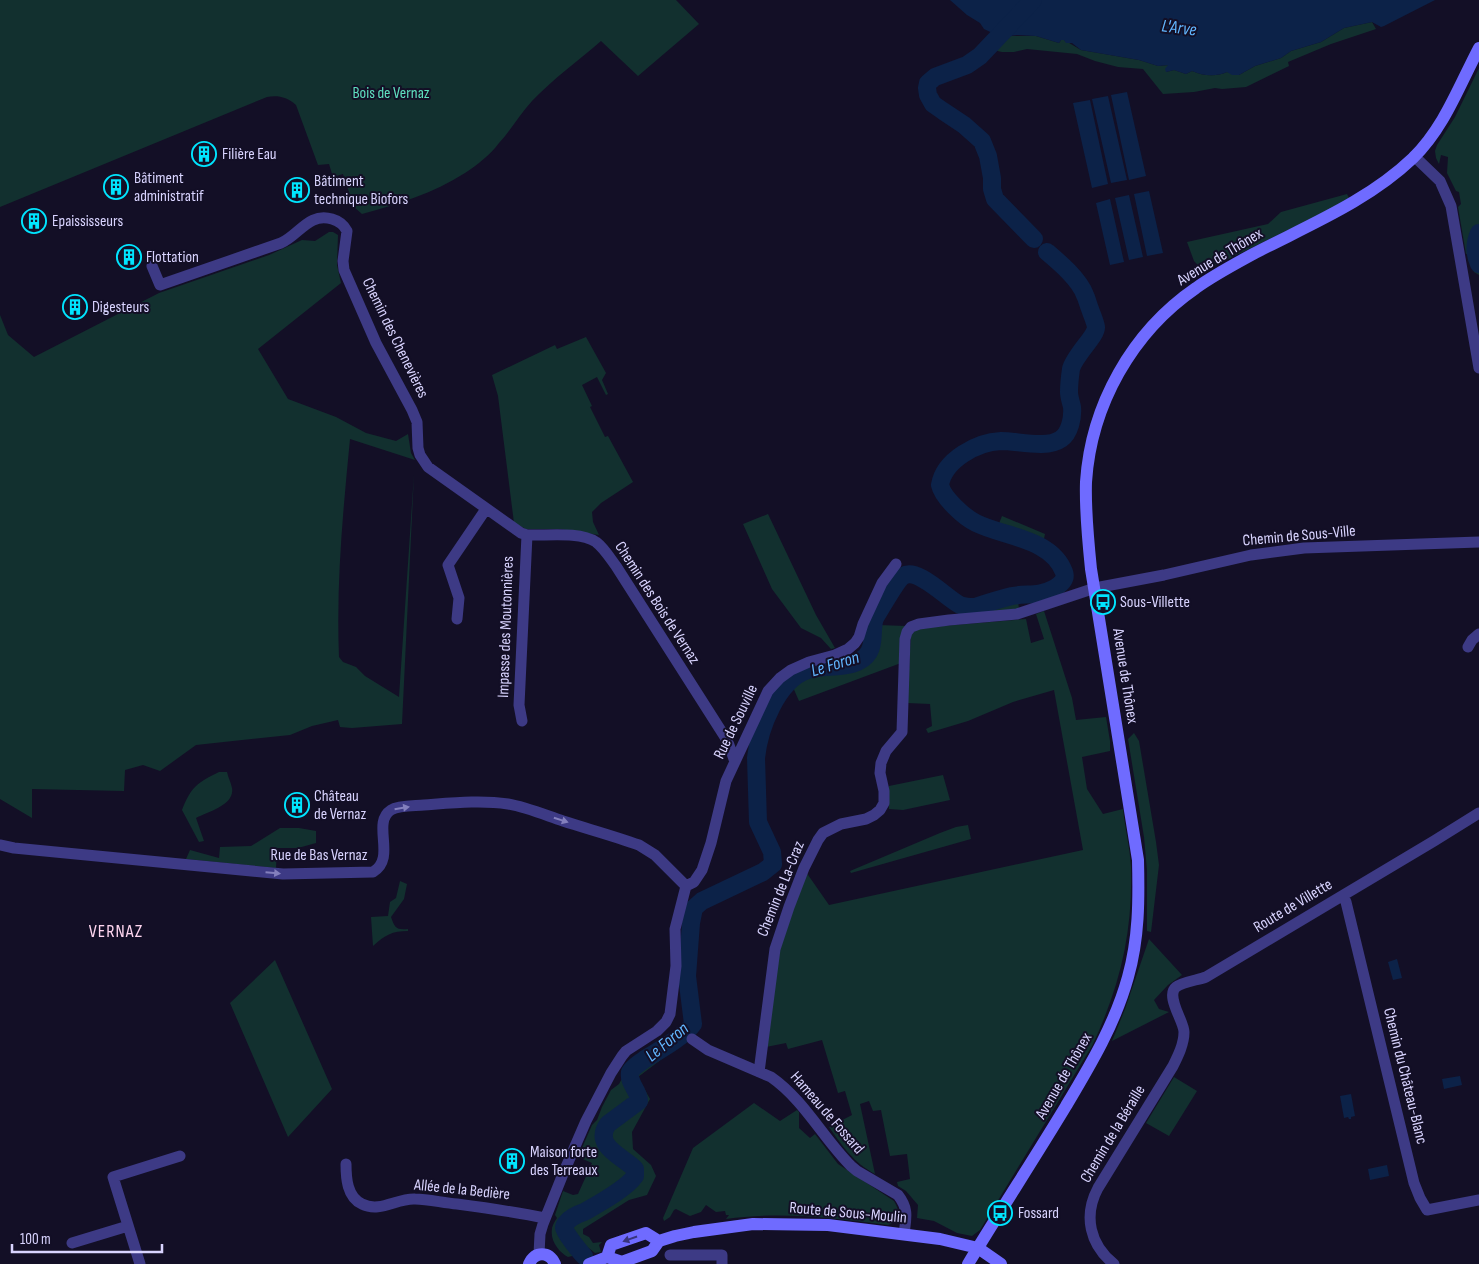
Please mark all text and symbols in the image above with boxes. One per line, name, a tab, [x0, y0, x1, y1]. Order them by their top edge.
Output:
water label: L'Arve	[1160, 15, 1198, 41]
park label: Bois de Vernaz	[352, 84, 430, 103]
building icon: Filière Eau	[191, 141, 217, 167]
place label: Filière Eau	[222, 145, 277, 164]
place label: Bâtiment administratif	[134, 169, 204, 206]
place label: Bâtiment technique Biofors	[314, 172, 409, 209]
building icon: Bâtiment administratif	[103, 174, 129, 200]
building icon: Bâtiment technique Biofors	[284, 177, 310, 203]
building icon: Epaississeurs	[21, 208, 47, 234]
place label: Epaississeurs	[52, 212, 123, 231]
street label: Avenue de Thônex	[1173, 224, 1266, 290]
building icon: Flottation	[116, 244, 142, 270]
place label: Flottation	[146, 248, 199, 267]
street label: Chemin des Chenevières	[358, 275, 432, 401]
building icon: Digesteurs	[62, 294, 88, 320]
place label: Digesteurs	[92, 298, 150, 317]
street label: Chemin de Sous-Ville	[1242, 522, 1356, 550]
street label: Chemin des Bois de Vernaz	[610, 538, 704, 668]
street label: Impasse des Moutonnières	[494, 556, 518, 698]
bus stop icon: Sous-Villette	[1090, 589, 1116, 615]
place label: Sous-Villette	[1120, 593, 1190, 612]
street label: Avenue de Thônex	[1108, 626, 1142, 725]
water label: Le Foron	[808, 647, 862, 681]
street label: Rue de Souville	[710, 682, 762, 762]
place label: Château de Vernaz	[314, 787, 366, 824]
building icon: Château de Vernaz	[284, 792, 310, 818]
one-way arrow	[394, 804, 410, 812]
one-way arrow	[554, 817, 569, 825]
street label: Chemin de La-Craz	[753, 838, 809, 939]
street label: Rue de Bas Vernaz	[271, 846, 368, 865]
one-way arrow	[265, 869, 281, 877]
street label: Route de Villette	[1250, 875, 1336, 937]
district label: VERNAZ	[89, 921, 143, 942]
street label: Chemin du Château-Blanc	[1379, 1006, 1431, 1146]
water label: Le Foron	[641, 1018, 693, 1066]
street label: Avenue de Thônex	[1031, 1030, 1096, 1123]
street label: Hameau de Fossard	[786, 1068, 868, 1158]
street label: Chemin de la Béraille	[1076, 1082, 1150, 1186]
place label: Maison forte des Terreaux	[530, 1143, 597, 1180]
building icon: Maison forte des Terreaux	[499, 1148, 525, 1174]
street label: Allée de la Bedière	[412, 1175, 511, 1204]
street label: Route de Sous-Moulin	[789, 1198, 907, 1228]
bus stop icon: Fossard	[987, 1200, 1013, 1226]
place label: Fossard	[1018, 1204, 1059, 1223]
scale bar	[12, 1222, 162, 1254]
text: 100 m	[20, 1230, 51, 1249]
one-way arrow	[622, 1235, 637, 1243]

